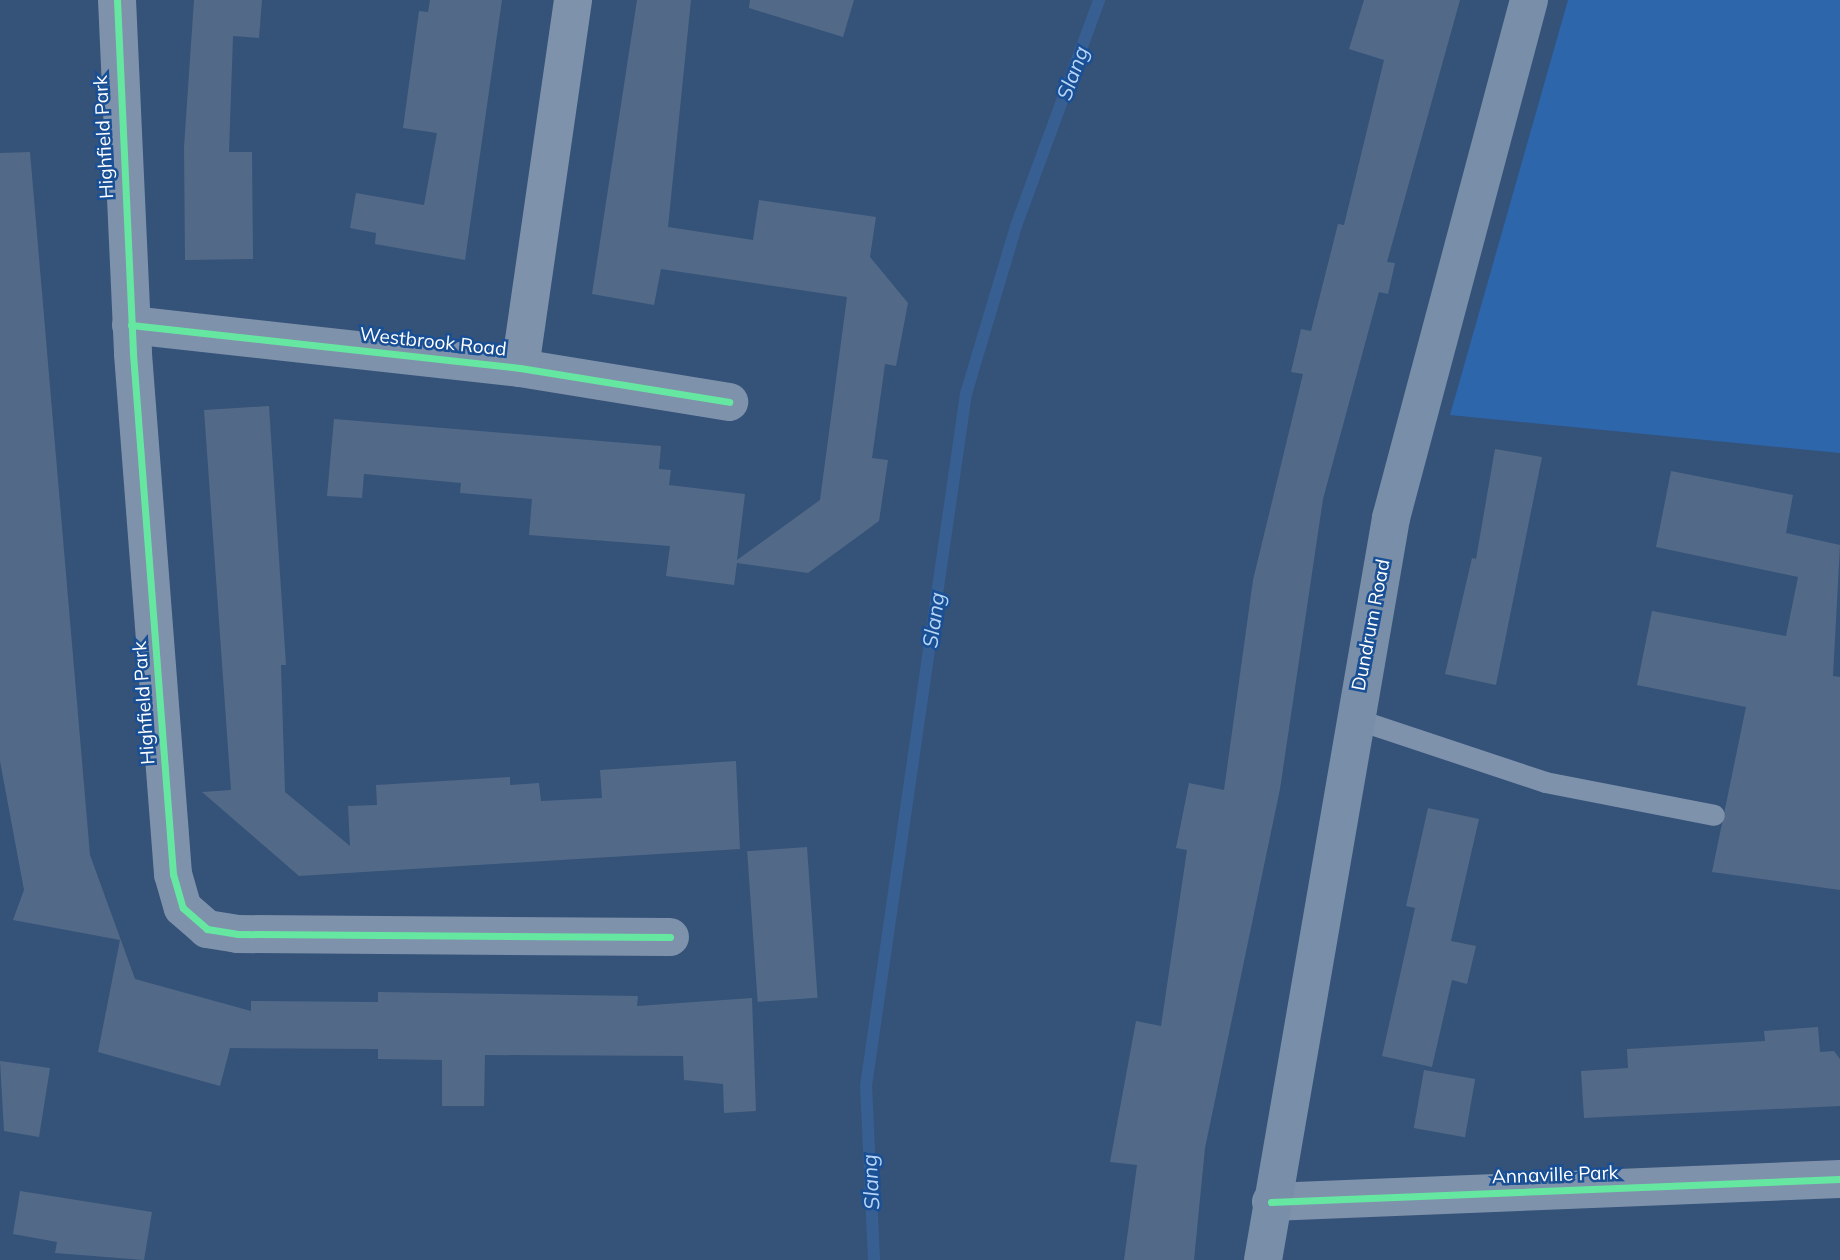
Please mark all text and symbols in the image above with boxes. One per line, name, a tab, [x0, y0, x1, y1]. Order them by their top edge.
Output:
water label: Slang	[1051, 43, 1093, 103]
street label: Highfield Park	[89, 75, 119, 199]
street label: Westbrook Road	[358, 323, 508, 361]
street label: Dundrum Road	[1347, 557, 1395, 693]
water label: Slang	[917, 591, 949, 649]
street label: Highfield Park	[128, 640, 160, 766]
water label: Slang	[856, 1154, 884, 1210]
street label: Annaville Park	[1491, 1161, 1619, 1189]

